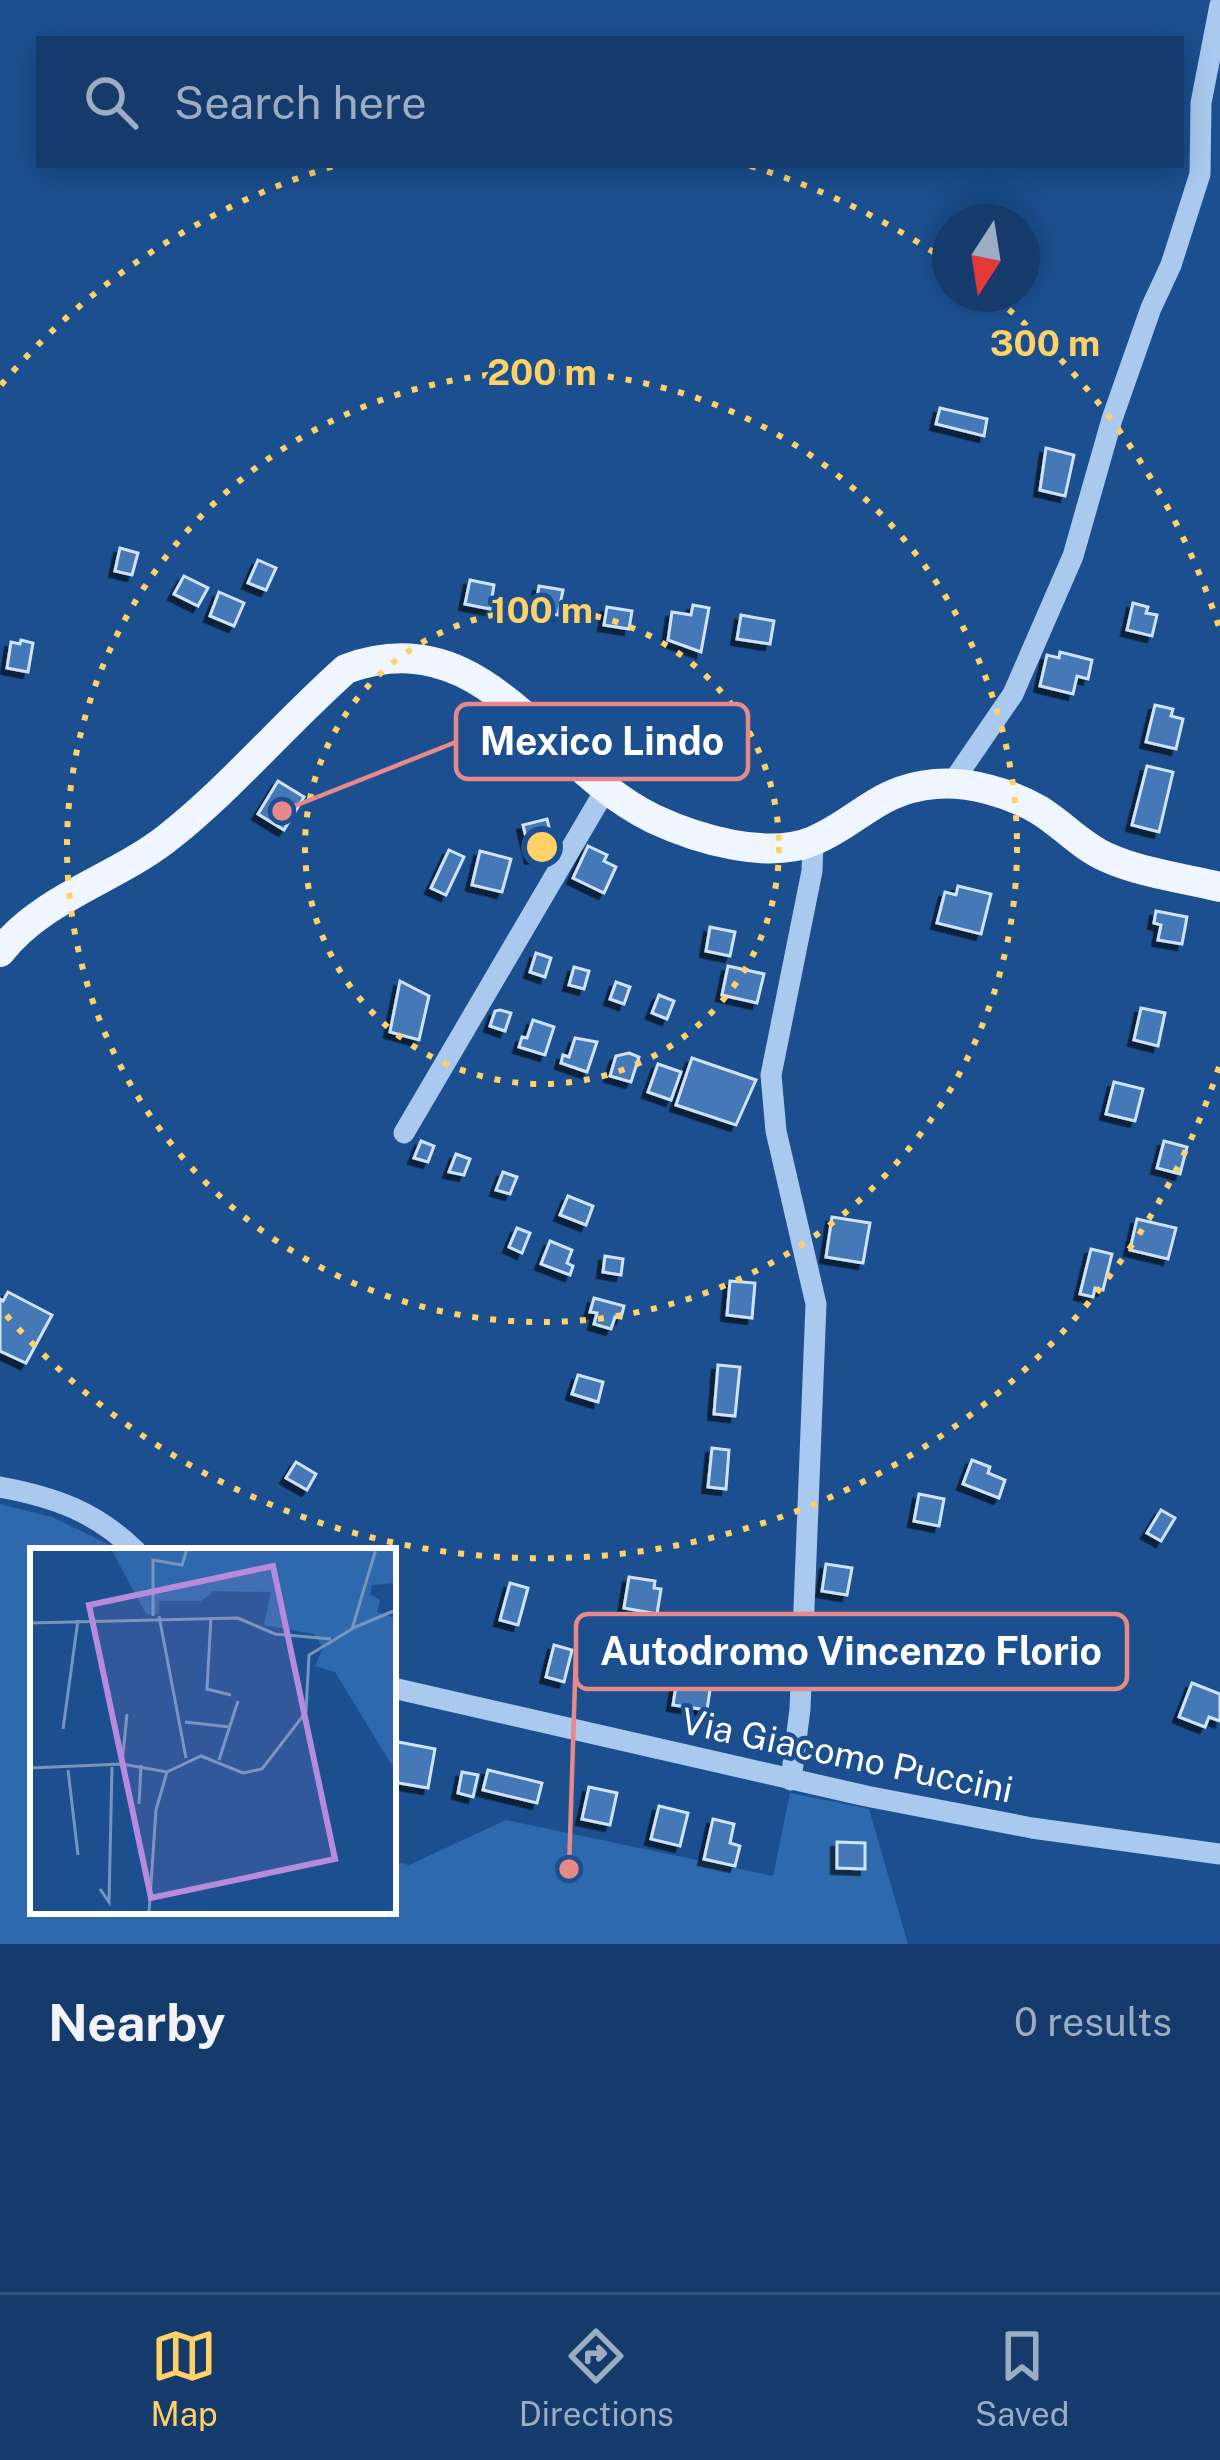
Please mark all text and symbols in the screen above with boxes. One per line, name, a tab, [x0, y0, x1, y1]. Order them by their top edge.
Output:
search box	[36, 36, 1184, 168]
icon: search	[78, 69, 144, 135]
text: Search here	[174, 76, 427, 129]
north arrow	[932, 204, 1040, 312]
text: 300 m	[990, 322, 1100, 364]
text: 200 m	[487, 351, 597, 393]
text: 100 m	[491, 589, 593, 631]
callout: Mexico Lindo	[456, 704, 748, 779]
text: Mexico Lindo	[480, 718, 724, 764]
centre of rings	[521, 826, 563, 868]
inset map	[30, 1548, 396, 1914]
callout: Autodromo Vincenzo Florio	[576, 1614, 1127, 1689]
text: Autodromo Vincenzo Florio	[600, 1628, 1102, 1674]
street label: Via Giacomo Puccini	[677, 1699, 1017, 1811]
text: Nearby	[48, 1993, 225, 2052]
text: 0 results	[1014, 1999, 1172, 2045]
tab: Map	[151, 2323, 218, 2433]
tab: Directions	[519, 2323, 674, 2433]
tab: Saved	[975, 2323, 1069, 2433]

